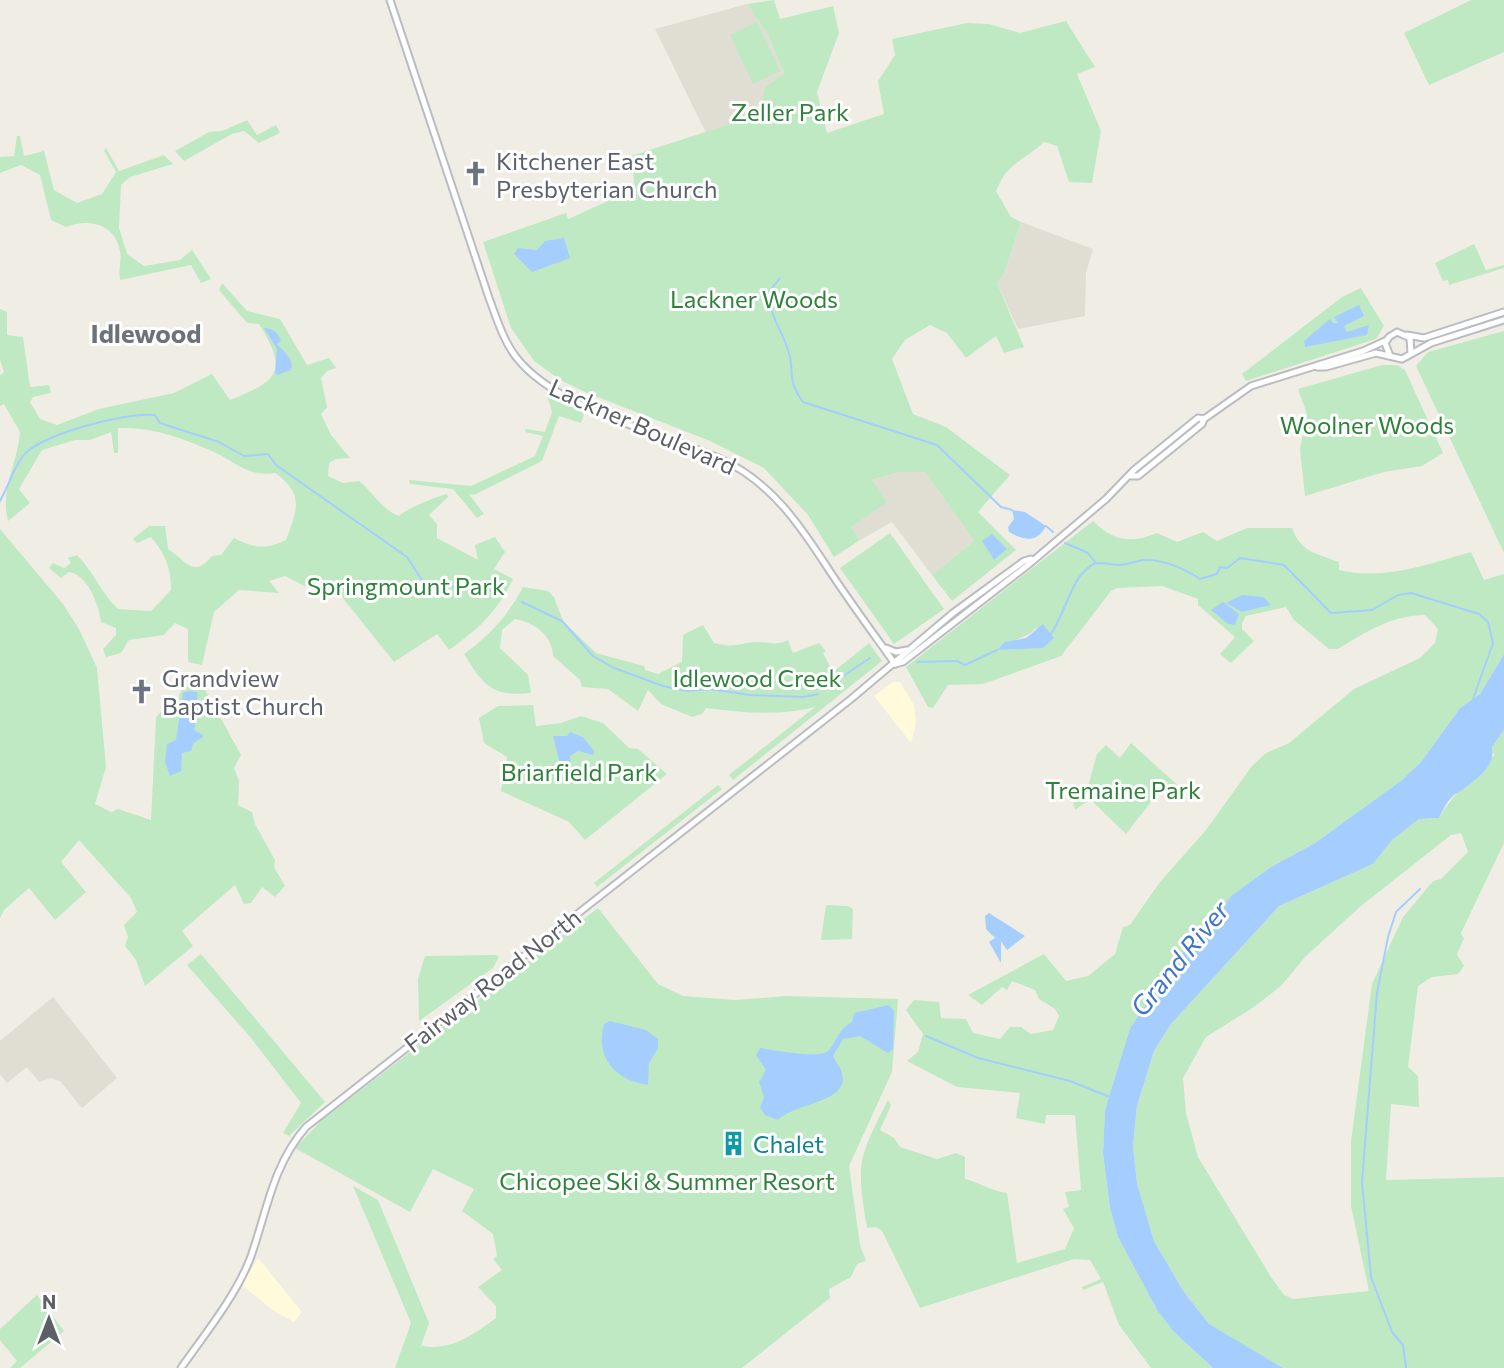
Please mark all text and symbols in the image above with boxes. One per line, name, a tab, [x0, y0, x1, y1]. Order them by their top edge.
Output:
park label: Zeller Park	[731, 97, 849, 126]
place label: Kitchener East Presbyterian Church	[496, 146, 718, 203]
church icon: Kitchener East Presbyterian Church	[462, 160, 490, 188]
park label: Lackner Woods	[670, 284, 838, 313]
district label: Idlewood	[90, 317, 202, 348]
street label: Lackner Boulevard	[545, 372, 741, 480]
park label: Woolner Woods	[1280, 410, 1454, 439]
park label: Springmount Park	[307, 571, 505, 600]
place label: Grandview Baptist Church	[162, 663, 324, 720]
park label: Idlewood Creek	[673, 663, 841, 692]
church icon: Grandview Baptist Church	[128, 677, 156, 705]
park label: Briarfield Park	[501, 757, 657, 786]
park label: Tremaine Park	[1045, 775, 1201, 804]
water label: Grand River	[1123, 893, 1236, 1022]
street label: Fairway Road North	[398, 902, 586, 1058]
building icon: Chalet	[719, 1129, 747, 1157]
place label: Chalet	[753, 1129, 824, 1158]
park label: Chicopee Ski & Summer Resort	[499, 1166, 835, 1195]
north arrow	[14, 1284, 84, 1354]
text: N	[42, 1290, 56, 1313]

